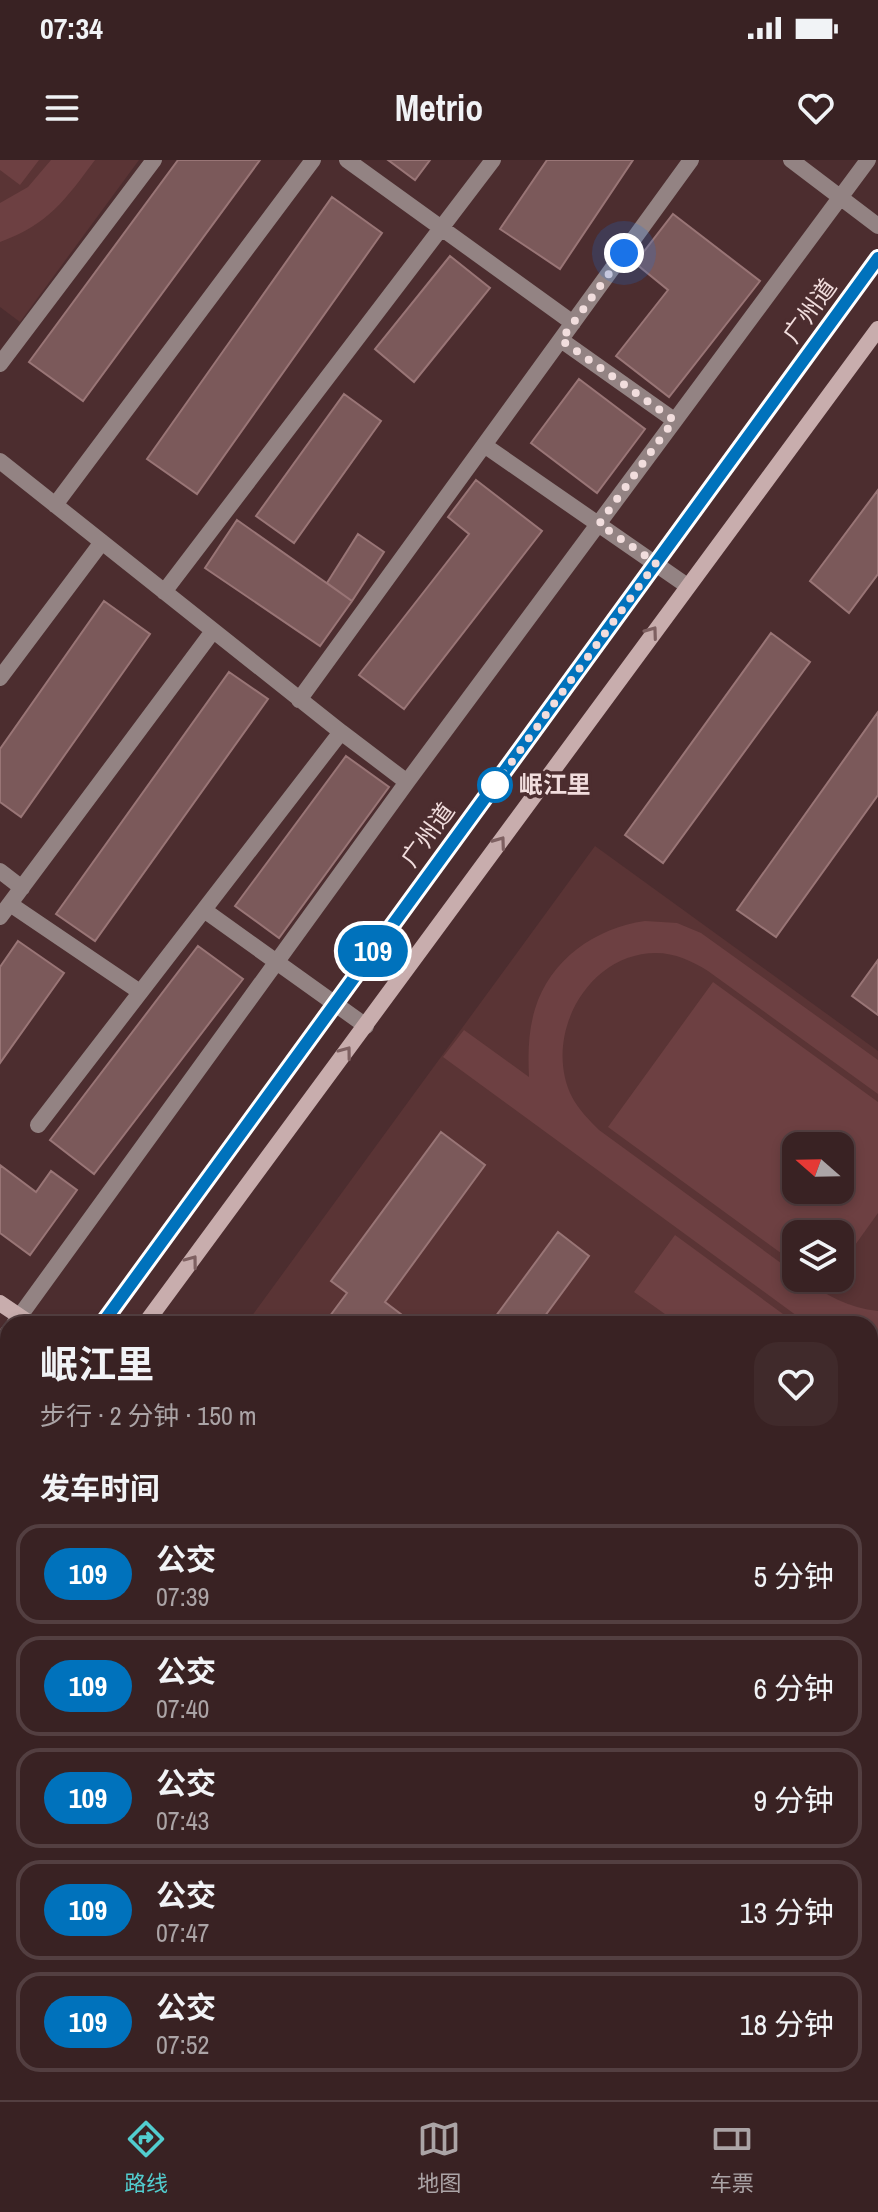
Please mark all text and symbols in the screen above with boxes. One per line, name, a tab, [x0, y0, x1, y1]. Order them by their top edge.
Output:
text: 07:34	[40, 8, 103, 48]
text: Metrio	[395, 84, 483, 132]
icon: menu	[40, 86, 84, 130]
icon: heart	[794, 86, 838, 130]
your location	[604, 233, 644, 273]
street label: 广州道	[775, 272, 843, 349]
one-way arrow	[643, 626, 657, 641]
marker: 岷江里	[478, 768, 512, 802]
place label: 岷江里	[519, 768, 591, 800]
street label: 广州道	[393, 796, 461, 873]
one-way arrow	[490, 837, 504, 851]
line badge: 109	[327, 925, 419, 977]
text: 109	[354, 932, 392, 970]
one-way arrow	[337, 1047, 351, 1061]
north arrow	[782, 1132, 854, 1204]
map controls	[782, 1132, 854, 1292]
button: layers	[782, 1220, 854, 1292]
one-way arrow	[182, 1256, 196, 1270]
text: 岷江里	[40, 1339, 154, 1390]
button: heart	[754, 1342, 838, 1426]
text: 步行 · 2 分钟 · 150 m	[40, 1398, 257, 1433]
text: 发车时间	[40, 1468, 160, 1508]
text: 公交	[156, 1539, 216, 1579]
text: 109	[69, 1555, 107, 1593]
text: 5 分钟	[753, 1556, 834, 1596]
text: 07:39	[156, 1579, 209, 1614]
text: 公交	[156, 1651, 216, 1691]
text: 109	[69, 1667, 107, 1705]
text: 6 分钟	[753, 1668, 834, 1708]
text: 07:40	[156, 1691, 209, 1726]
text: 公交	[156, 1763, 216, 1803]
text: 109	[69, 1779, 107, 1817]
text: 9 分钟	[753, 1780, 834, 1820]
text: 07:43	[156, 1803, 209, 1838]
text: 公交	[156, 1875, 216, 1915]
text: 109	[69, 1891, 107, 1929]
text: 13 分钟	[740, 1892, 834, 1932]
text: 07:47	[156, 1915, 209, 1950]
text: 公交	[156, 1987, 216, 2027]
text: 109	[69, 2003, 107, 2041]
text: 18 分钟	[740, 2004, 834, 2044]
text: 07:52	[156, 2027, 209, 2062]
tab: 路线	[124, 2117, 168, 2198]
tab: 地图	[417, 2117, 461, 2198]
tab: 车票	[710, 2117, 754, 2198]

